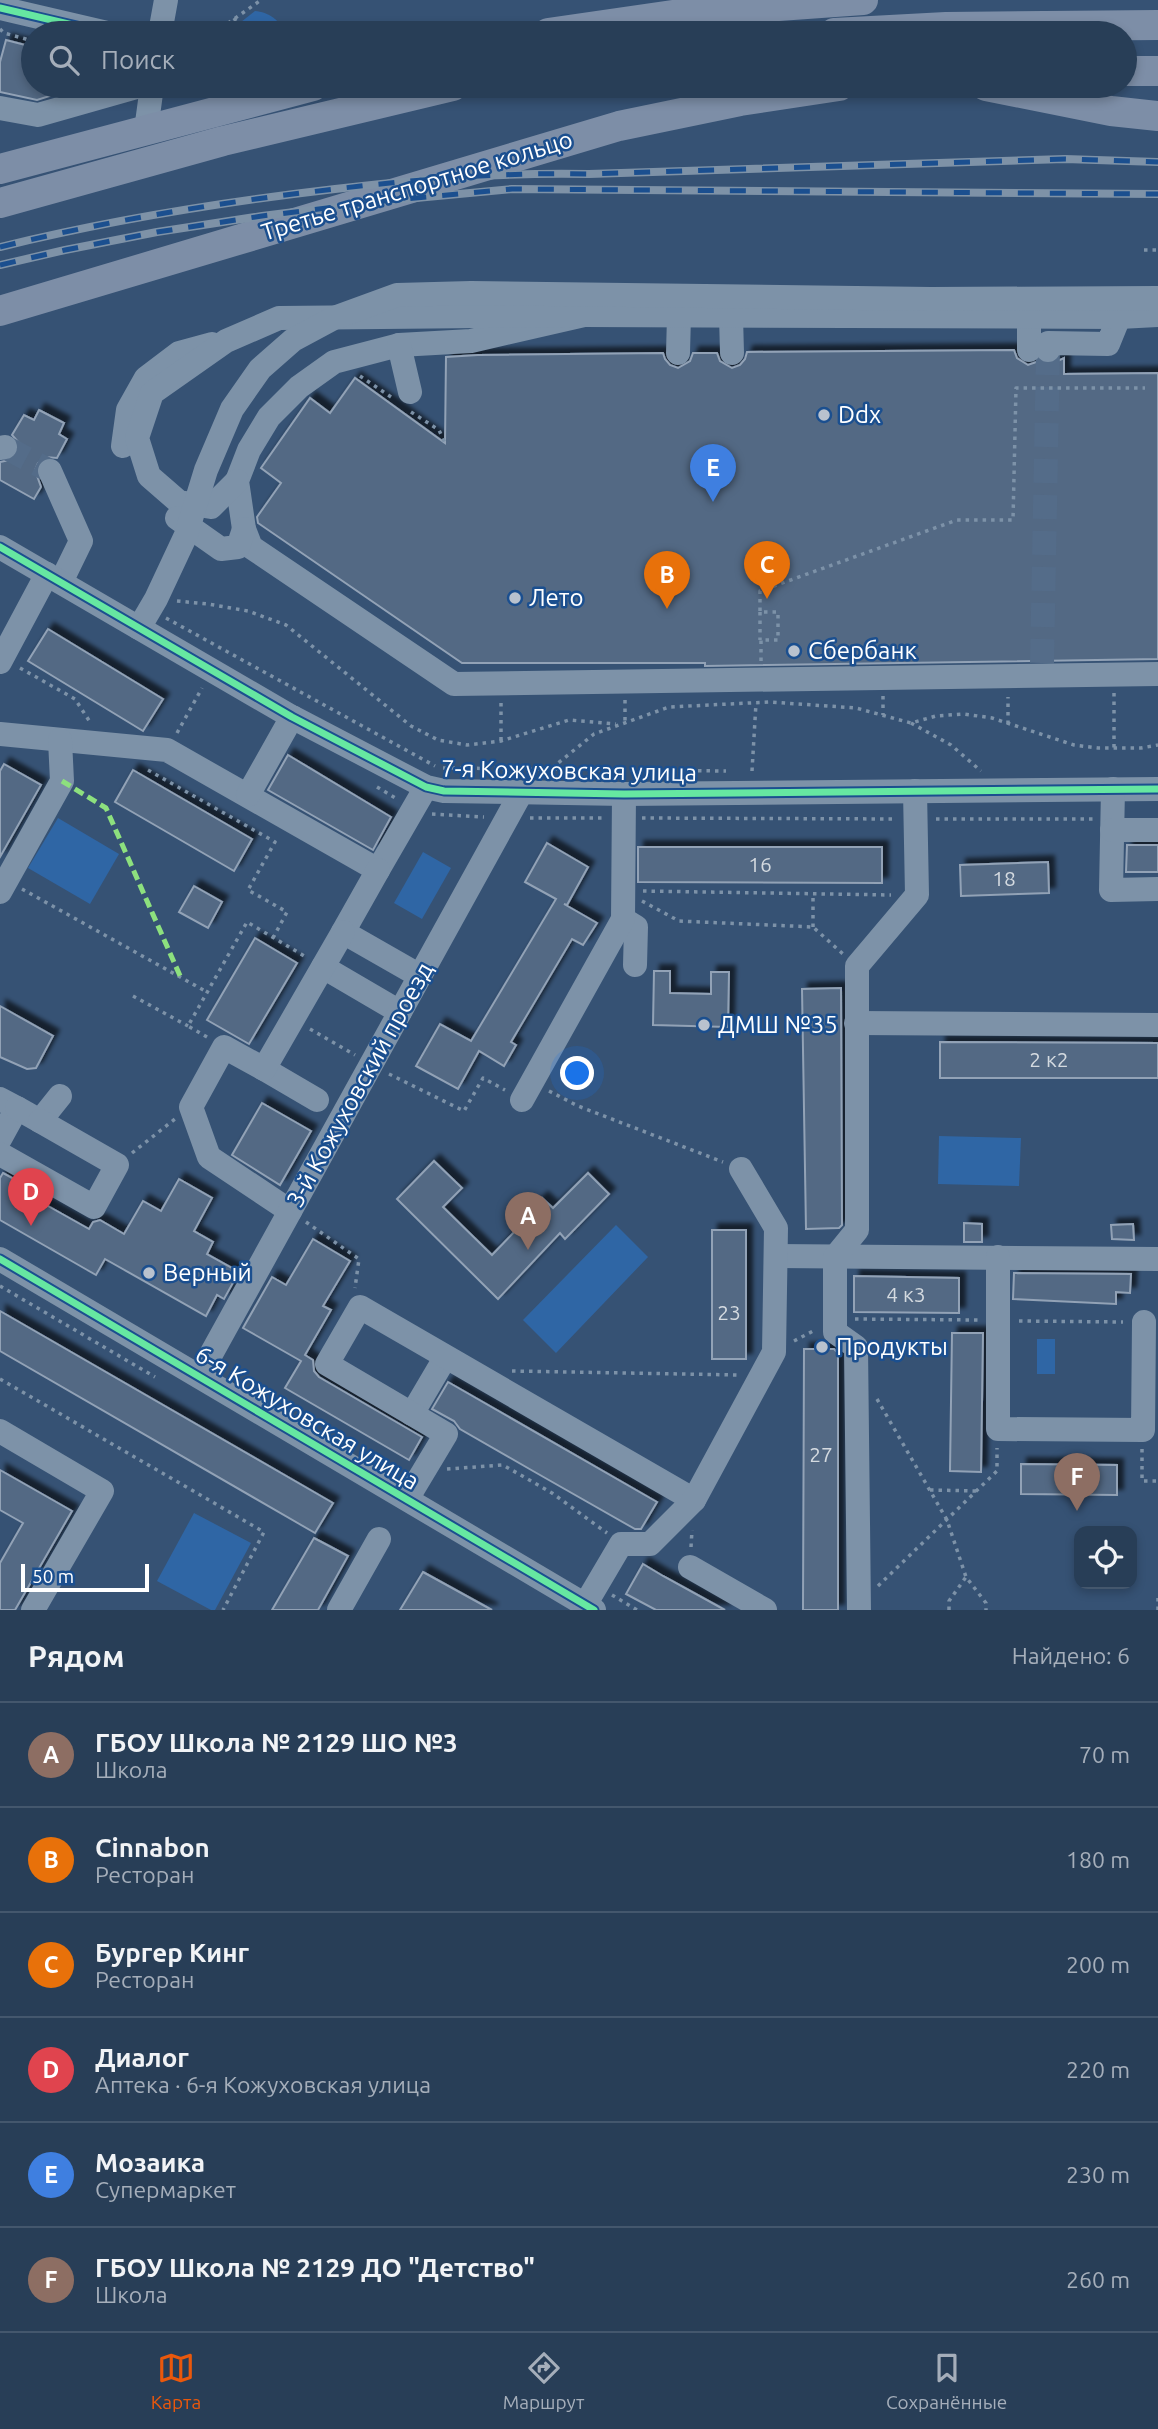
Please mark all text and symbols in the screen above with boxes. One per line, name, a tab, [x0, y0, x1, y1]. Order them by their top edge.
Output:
search box	[21, 21, 1137, 98]
icon: search	[45, 41, 83, 79]
text: Поиск	[101, 45, 175, 74]
street label: Третье транспортное кольцо	[258, 125, 576, 246]
place label: Ddx	[838, 401, 881, 428]
marker: Ddx	[816, 407, 832, 423]
pin: E	[690, 444, 736, 502]
pin: C	[744, 541, 790, 599]
pin: B	[644, 551, 690, 609]
place label: Лето	[529, 584, 584, 611]
marker: Лето	[507, 590, 523, 606]
place label: Сбербанк	[808, 637, 917, 664]
marker: Сбербанк	[786, 643, 802, 659]
street label: 7-я Кожуховская улица	[441, 755, 697, 786]
house number: 16	[748, 852, 772, 876]
house number: 18	[992, 866, 1016, 890]
street label: 3-й Кожуховский проезд	[281, 958, 438, 1212]
place label: ДМШ №35	[718, 1011, 838, 1038]
marker: ДМШ №35	[696, 1017, 712, 1033]
house number: 2 к2	[1029, 1047, 1069, 1071]
your location	[560, 1056, 594, 1090]
pin: D	[8, 1168, 54, 1226]
pin: A	[505, 1192, 551, 1250]
place label: Верный	[163, 1259, 252, 1286]
marker: Верный	[141, 1265, 157, 1281]
house number: 4 к3	[886, 1282, 926, 1306]
house number: 23	[717, 1300, 741, 1324]
place label: Продукты	[836, 1333, 948, 1360]
marker: Продукты	[814, 1339, 830, 1355]
street label: 6-я Кожуховская улица	[191, 1340, 424, 1495]
house number: 27	[809, 1442, 833, 1466]
pin: F	[1054, 1453, 1100, 1511]
map controls	[1074, 1526, 1137, 1589]
button: locate	[1074, 1526, 1137, 1589]
scale bar	[21, 1561, 149, 1593]
text: 50 m	[32, 1565, 74, 1587]
text: Рядом	[28, 1639, 124, 1673]
text: Найдено: 6	[1012, 1643, 1130, 1668]
text: ГБОУ Школа № 2129 ШО №3	[95, 1728, 458, 1757]
text: A	[43, 1742, 59, 1767]
text: 70 m	[1079, 1742, 1130, 1767]
text: Школа	[95, 1757, 167, 1782]
text: Cinnabon	[95, 1833, 210, 1862]
text: B	[43, 1847, 59, 1872]
text: 180 m	[1066, 1847, 1130, 1872]
text: Ресторан	[95, 1862, 194, 1887]
text: Бургер Кинг	[95, 1938, 249, 1967]
text: C	[44, 1952, 58, 1977]
text: 200 m	[1066, 1952, 1130, 1977]
text: Ресторан	[95, 1967, 194, 1992]
text: Диалог	[95, 2043, 189, 2072]
text: D	[43, 2057, 59, 2082]
text: 220 m	[1066, 2057, 1130, 2082]
text: Аптека · 6-я Кожуховская улица	[95, 2072, 431, 2097]
text: Мозаика	[95, 2148, 205, 2177]
text: E	[44, 2162, 58, 2187]
text: 230 m	[1066, 2162, 1130, 2187]
text: Супермаркет	[95, 2177, 236, 2202]
text: ГБОУ Школа № 2129 ДО "Детство"	[95, 2253, 535, 2282]
text: F	[45, 2267, 57, 2292]
text: 260 m	[1066, 2267, 1130, 2292]
text: Школа	[95, 2282, 167, 2307]
tab: Карта	[151, 2349, 201, 2413]
tab: Маршрут	[503, 2349, 585, 2413]
tab: Сохранённые	[886, 2349, 1007, 2413]

